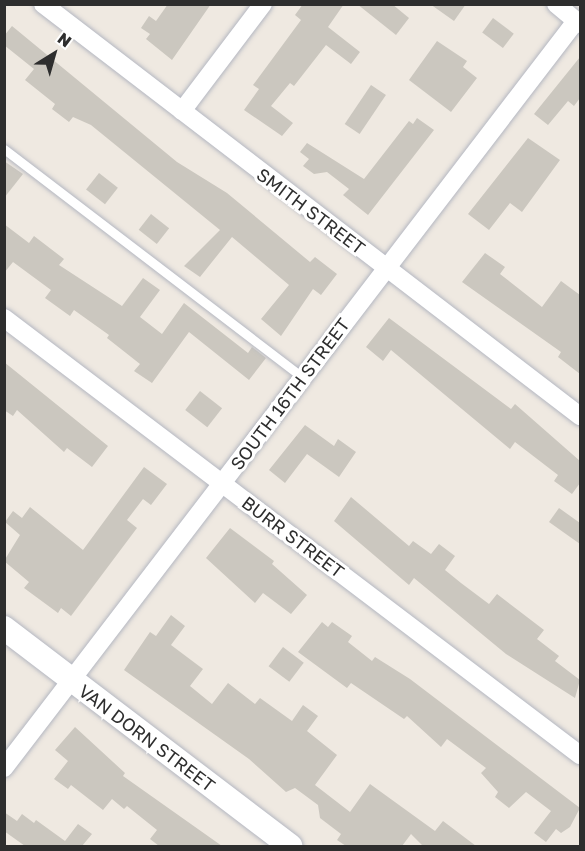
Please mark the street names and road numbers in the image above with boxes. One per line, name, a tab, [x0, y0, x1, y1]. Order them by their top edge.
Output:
street label: SMITH STREET	[253, 163, 369, 259]
street label: SOUTH 16TH STREET	[226, 314, 354, 474]
street label: BURR STREET	[238, 492, 348, 582]
street label: VAN DORN STREET	[75, 680, 219, 796]

